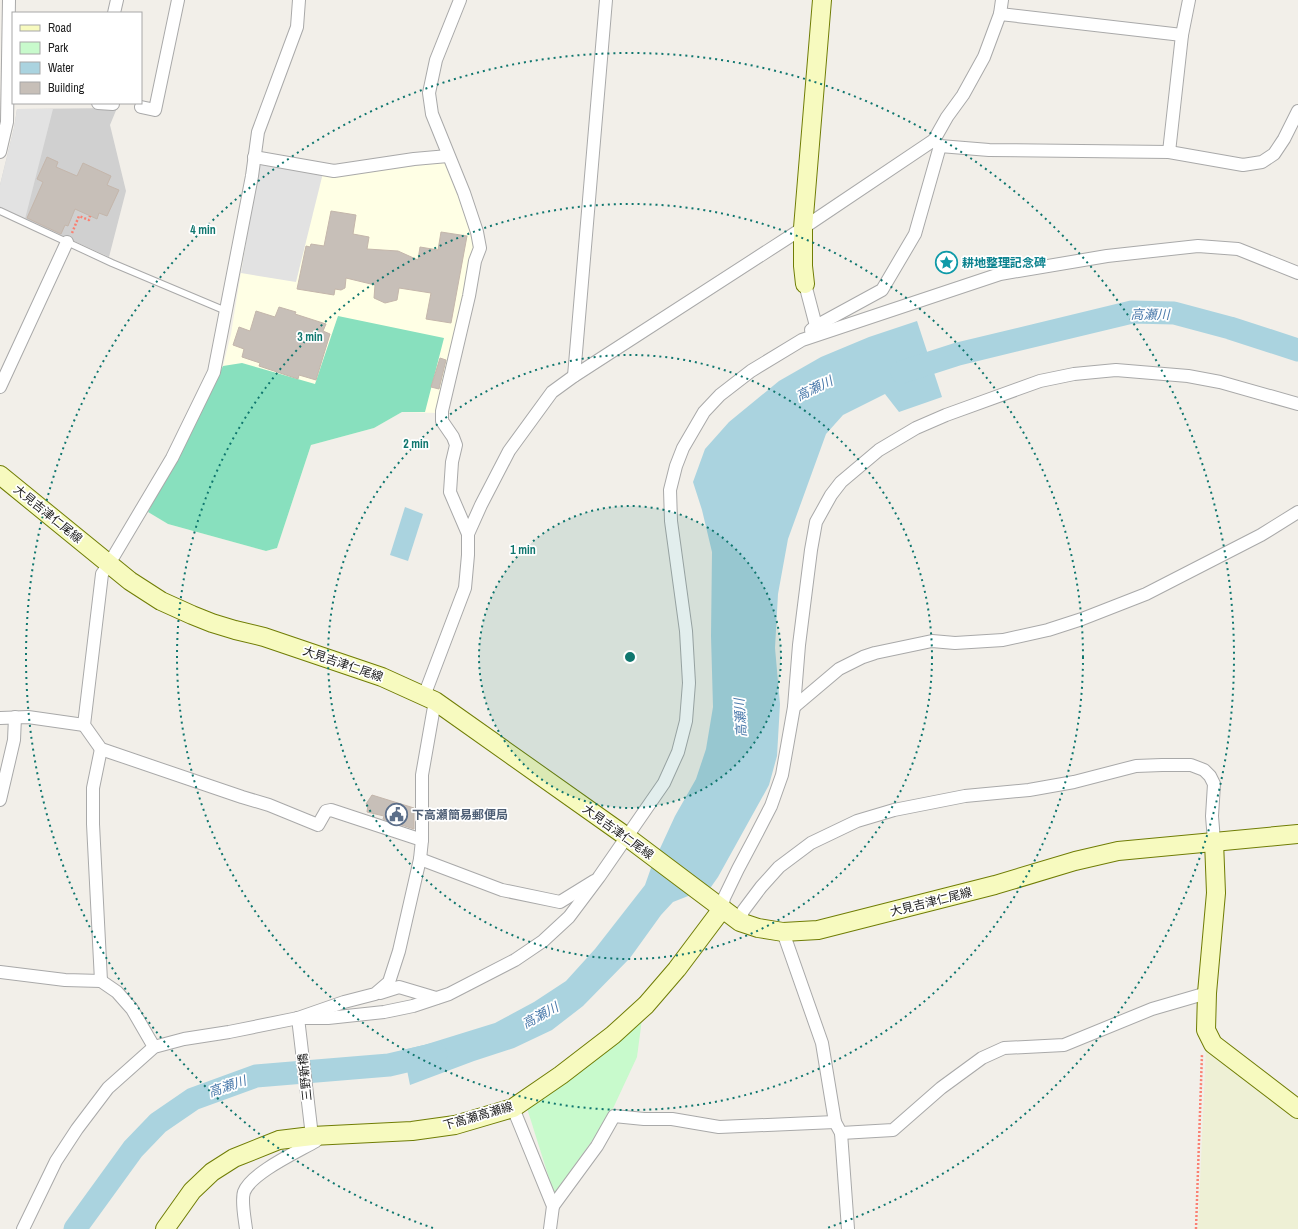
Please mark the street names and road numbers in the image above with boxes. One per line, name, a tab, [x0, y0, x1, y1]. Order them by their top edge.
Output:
street label: 大見吉津仁尾線	[10, 481, 86, 547]
street label: 大見吉津仁尾線	[301, 643, 385, 685]
street label: 大見吉津仁尾線	[579, 801, 657, 863]
street label: 大見吉津仁尾線	[888, 884, 974, 920]
street label: 三野新橋	[295, 1052, 315, 1102]
street label: 下高瀬高瀬線	[441, 1098, 515, 1134]

